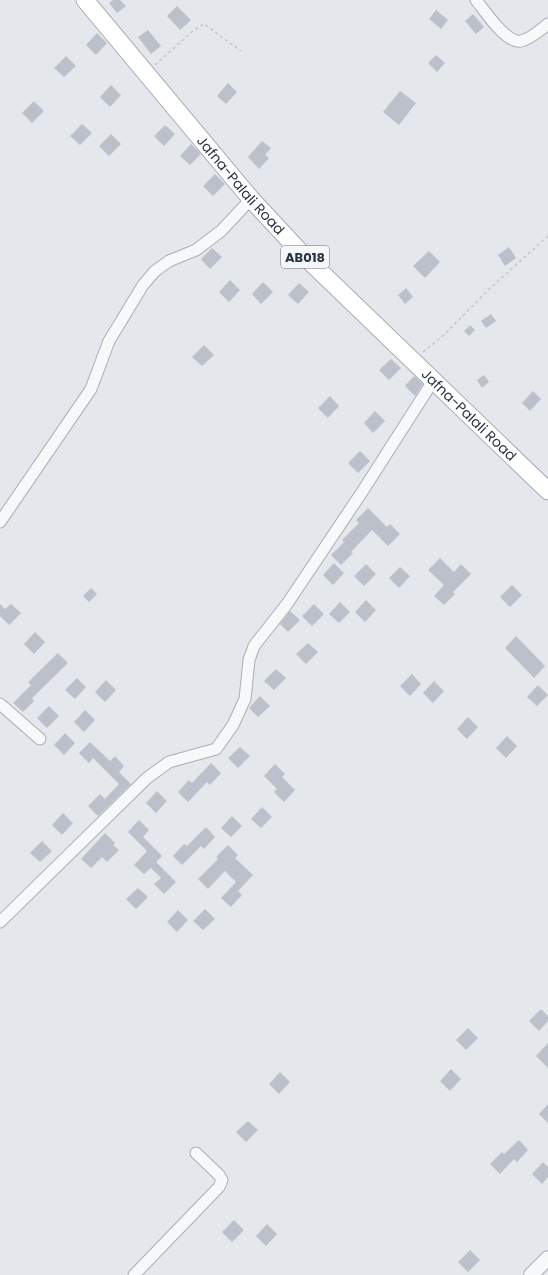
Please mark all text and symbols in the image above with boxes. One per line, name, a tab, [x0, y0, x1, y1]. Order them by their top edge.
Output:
street label: Jafna-Palali Road	[192, 131, 289, 239]
road number: AB018	[281, 246, 329, 268]
street label: Jafna-Palali Road	[417, 364, 521, 466]

